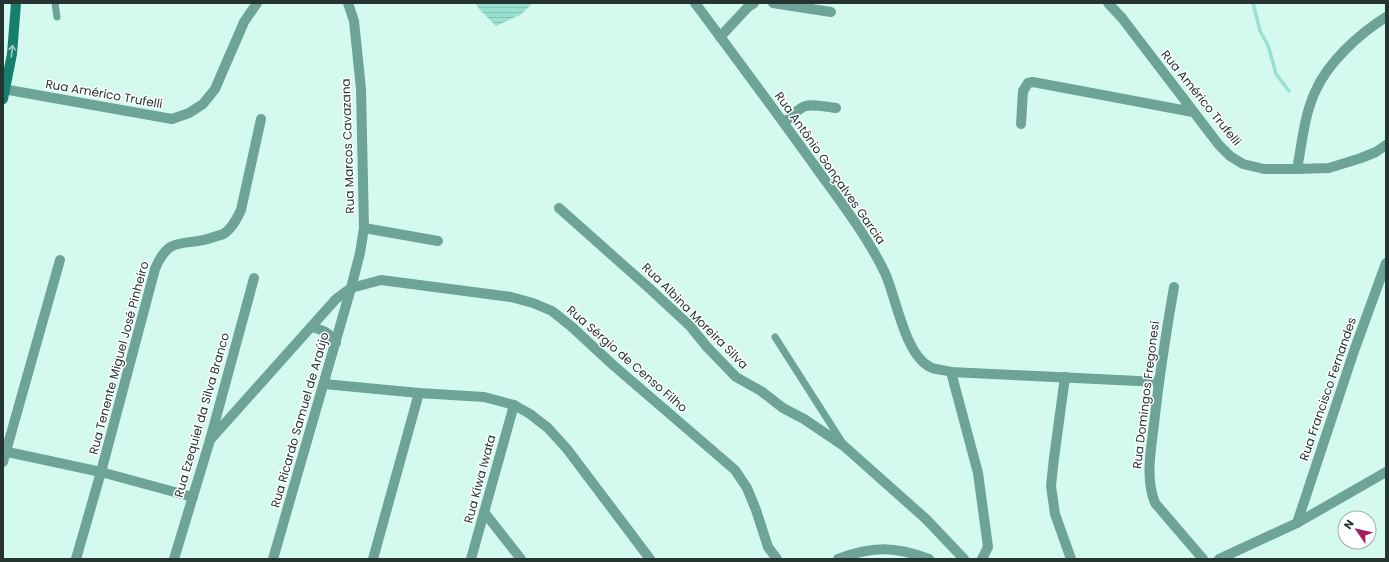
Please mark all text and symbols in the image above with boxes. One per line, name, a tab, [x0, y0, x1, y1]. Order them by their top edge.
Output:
one-way arrow	[8, 44, 16, 57]
street label: Rua Américo Trufelli	[1157, 46, 1245, 149]
street label: Rua Américo Trufelli	[44, 75, 164, 112]
street label: Rua Marcos Cavazana	[337, 78, 358, 214]
street label: Rua Antônio Gonçalves Garcia	[771, 88, 890, 247]
street label: Rua Tenente Miguel José Pinheiro	[84, 259, 153, 456]
street label: Rua Albina Moreira Silva	[638, 259, 752, 373]
street label: Rua Sérgio de Censo Filho	[563, 301, 692, 416]
street label: Rua Francisco Fernandes	[1295, 315, 1360, 463]
street label: Rua Domingos Fregonesi	[1128, 320, 1163, 470]
street label: Rua Ezequiel da Silva Branco	[170, 330, 233, 499]
street label: Rua Ricardo Samuel de Araújo	[266, 330, 333, 510]
street label: Rua Kiwa Iwata	[460, 433, 500, 525]
north arrow	[1337, 510, 1377, 550]
text: N	[1340, 517, 1358, 532]

